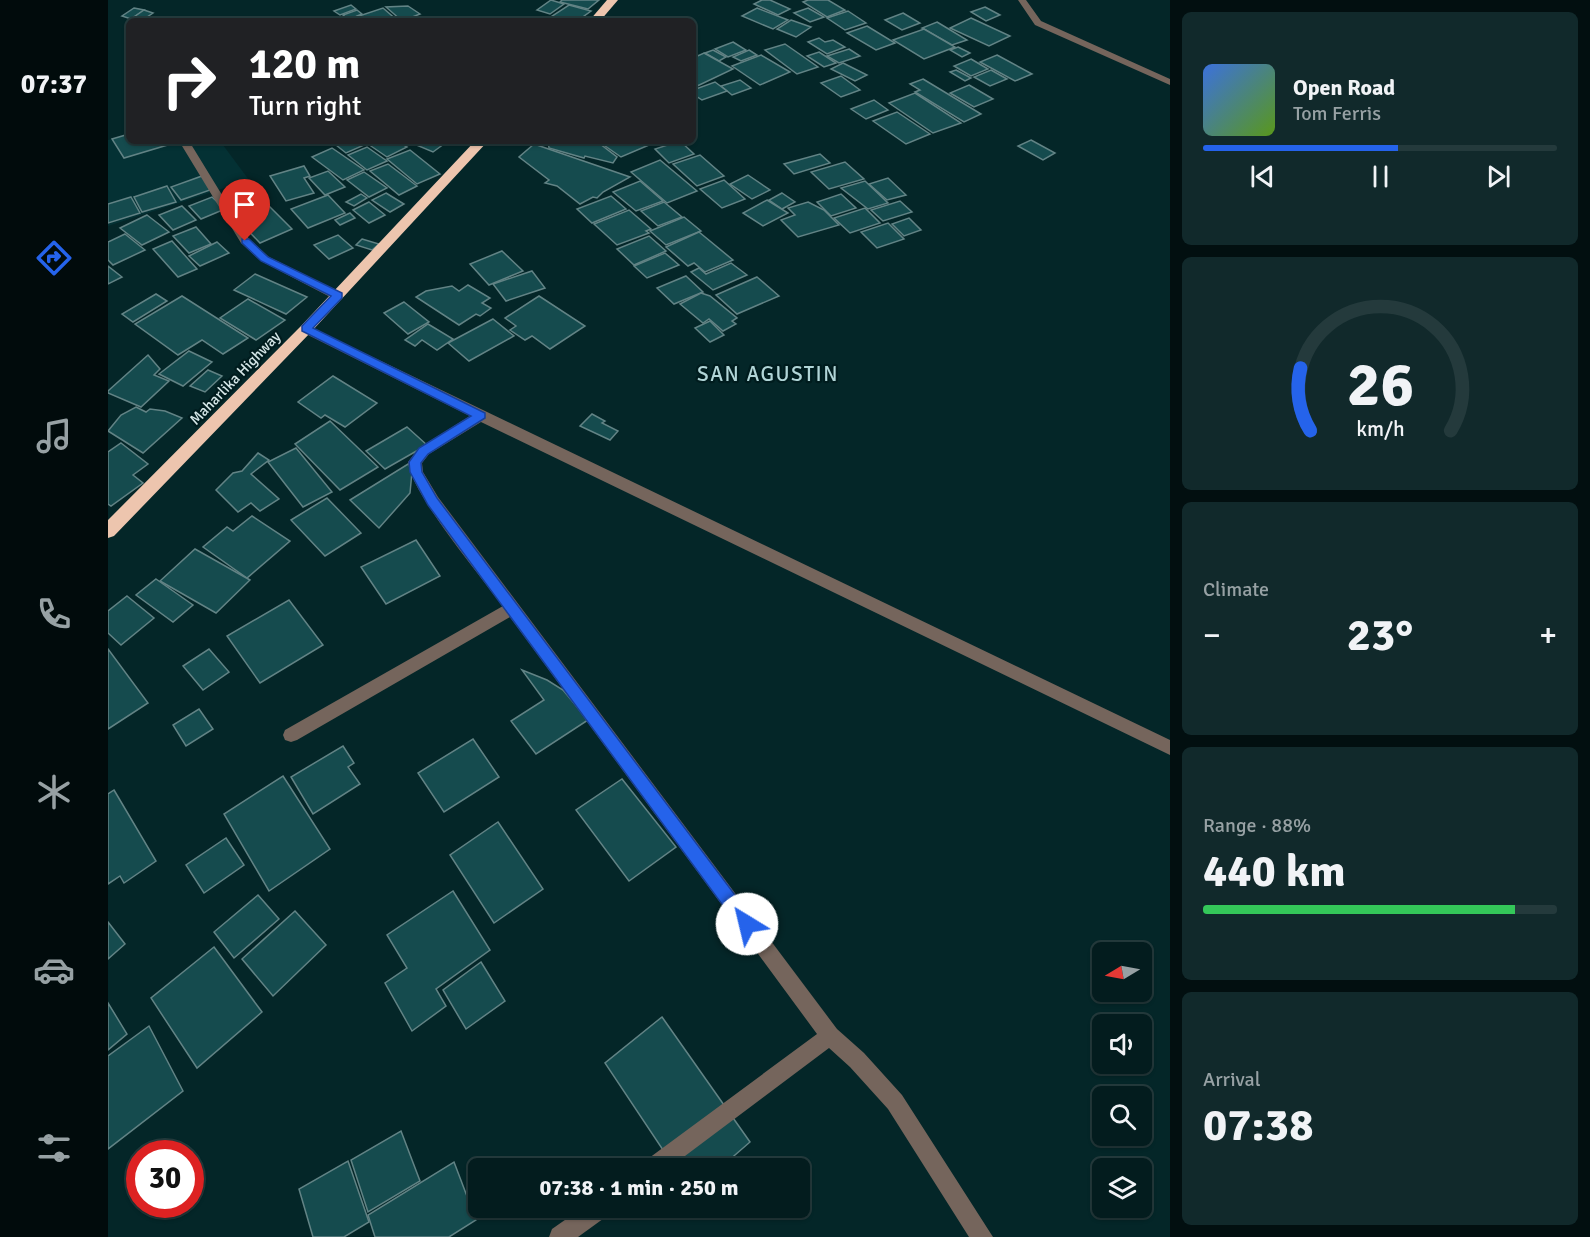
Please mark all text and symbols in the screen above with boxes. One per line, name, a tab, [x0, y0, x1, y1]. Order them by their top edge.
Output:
text: 120 m	[249, 39, 360, 90]
icon: right	[150, 42, 228, 120]
text: 07:37	[21, 68, 87, 101]
text: Open Road	[1293, 74, 1395, 101]
text: Turn right	[249, 90, 362, 123]
text: Tom Ferris	[1293, 101, 1381, 126]
icon: previous	[1246, 160, 1279, 193]
icon: pause	[1364, 160, 1397, 193]
icon: next	[1482, 160, 1515, 193]
pin	[219, 179, 270, 241]
icon: arrive	[228, 188, 261, 221]
icon: directions	[33, 237, 75, 279]
street label: Maharlika Highway	[186, 328, 284, 428]
text: 26	[1346, 346, 1414, 423]
district label: SAN AGUSTIN	[697, 361, 839, 387]
icon: music	[33, 415, 75, 457]
text: km/h	[1356, 416, 1404, 442]
text: Climate	[1203, 577, 1269, 602]
icon: phone	[33, 593, 75, 635]
text: 23°	[1347, 608, 1413, 663]
text: −	[1203, 615, 1221, 656]
text: +	[1539, 615, 1557, 656]
icon: climate	[33, 771, 75, 813]
text: Range · 88%	[1203, 813, 1311, 838]
text: 440 km	[1203, 844, 1346, 899]
position arrow	[715, 892, 779, 956]
north arrow	[1092, 942, 1152, 1002]
map controls	[1092, 942, 1152, 1218]
icon: car	[33, 949, 75, 991]
button: sound	[1092, 1014, 1152, 1074]
text: Arrival	[1203, 1067, 1261, 1092]
button: search	[1092, 1086, 1152, 1146]
text: 07:38	[1203, 1098, 1313, 1153]
icon: filters	[33, 1127, 75, 1169]
speed limit sign: 30	[126, 1140, 204, 1218]
button: layers	[1092, 1158, 1152, 1218]
text: 07:38 · 1 min · 250 m	[539, 1174, 739, 1201]

